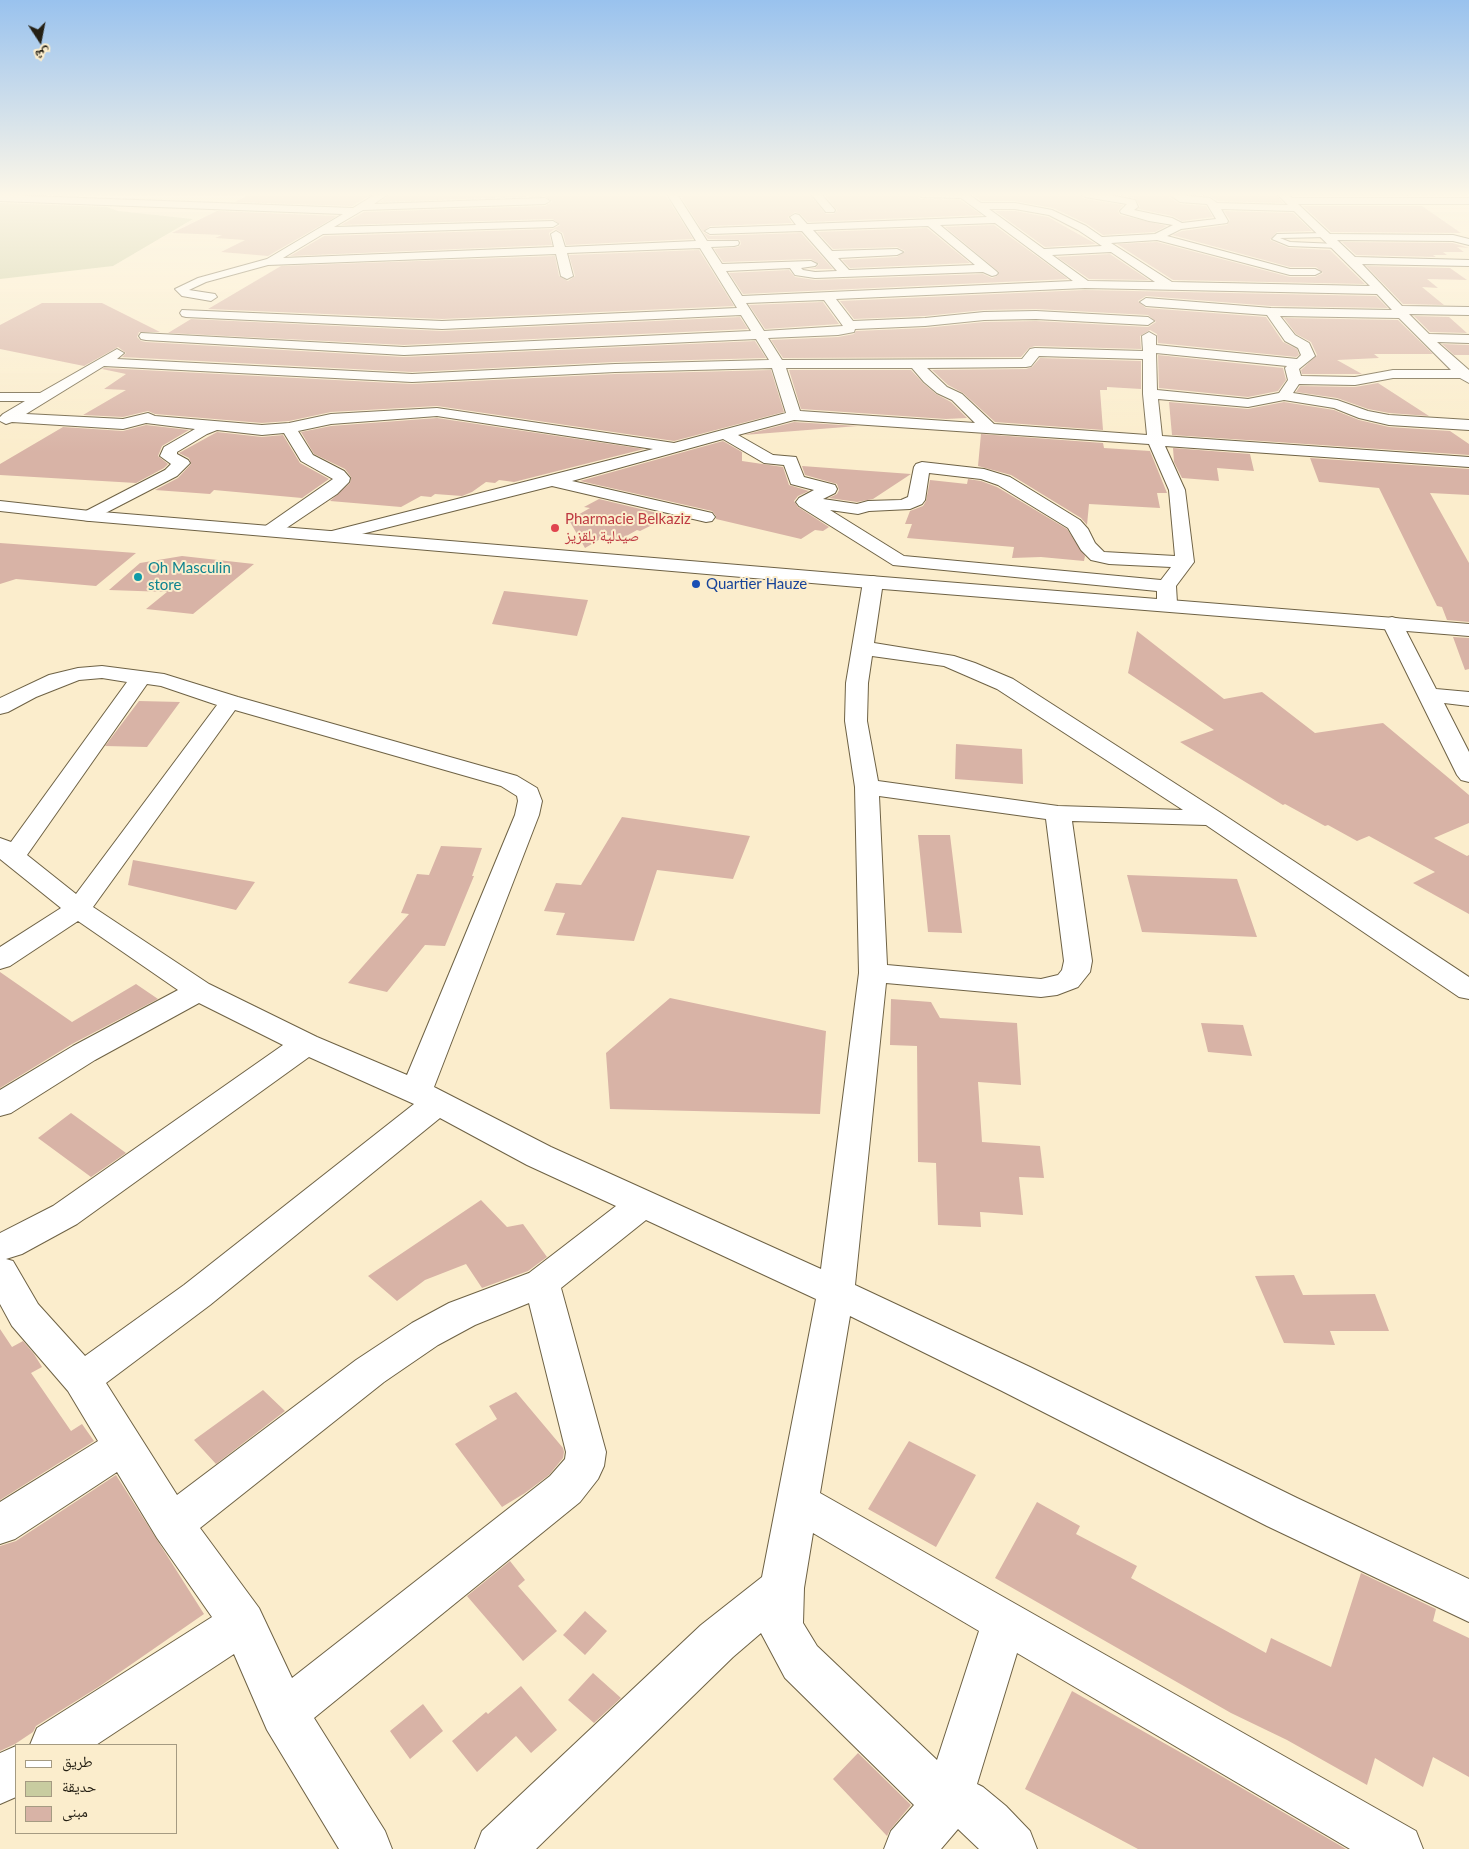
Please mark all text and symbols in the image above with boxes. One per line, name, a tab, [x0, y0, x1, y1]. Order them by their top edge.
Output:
north arrow	[15, 15, 65, 65]
text: ش	[34, 45, 52, 65]
place label: Pharmacie Belkaziz صيدلية بلقزيز	[565, 510, 691, 545]
marker: Pharmacie Belkaziz صيدلية بلقزيز	[549, 522, 561, 534]
place label: Oh Masculin store	[148, 559, 231, 594]
marker: Oh Masculin store	[132, 571, 144, 583]
place label: Quartier Hauze	[706, 575, 807, 593]
marker: Quartier Hauze	[690, 578, 702, 590]
legend	[15, 1744, 178, 1834]
text: طريق	[62, 1752, 93, 1770]
text: حديقة	[62, 1777, 96, 1795]
text: مبنى	[62, 1802, 88, 1820]

